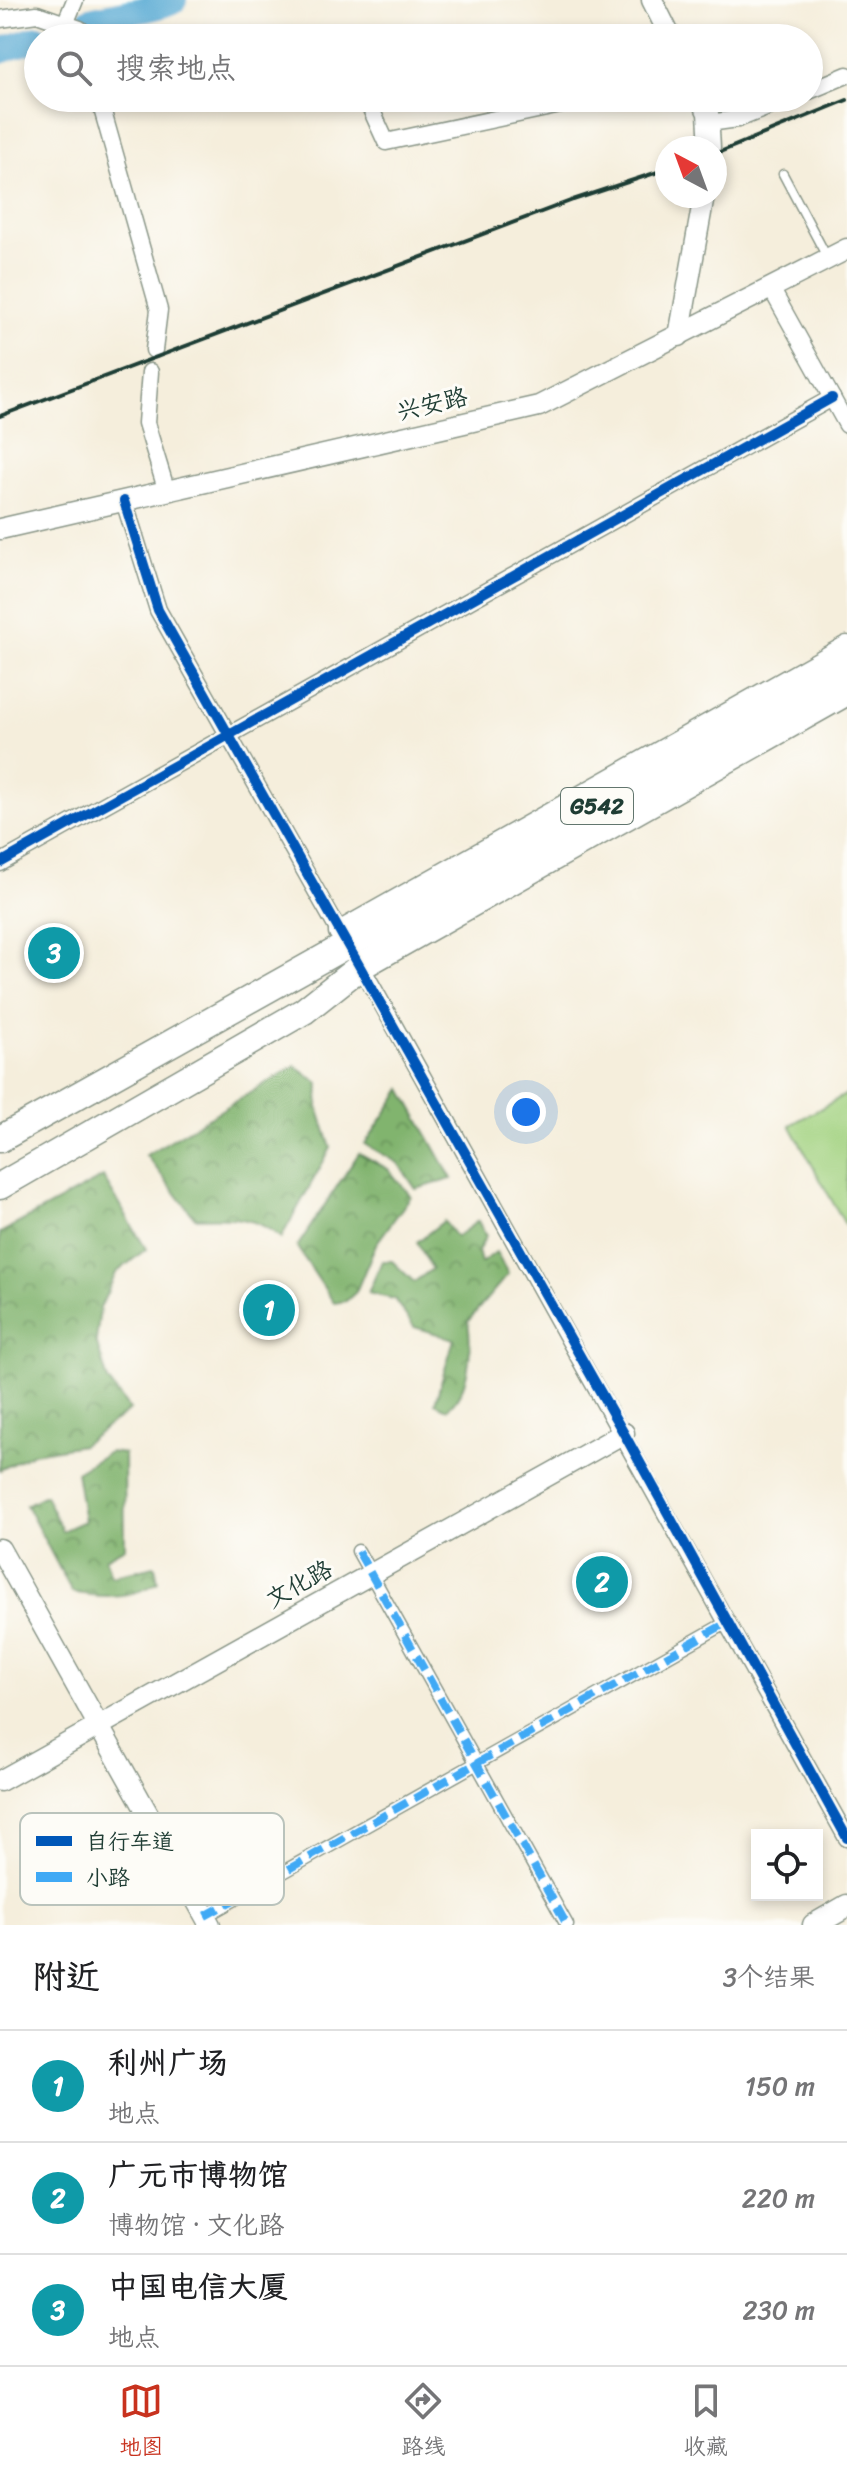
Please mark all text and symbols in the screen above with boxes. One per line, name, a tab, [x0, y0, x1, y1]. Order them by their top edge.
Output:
search box	[24, 24, 823, 112]
text: 搜索地点	[116, 41, 236, 95]
icon: search	[52, 46, 96, 90]
north arrow	[655, 136, 727, 208]
street label: 兴安路	[392, 375, 472, 433]
road number: G542	[561, 788, 633, 824]
pin: 3	[28, 923, 80, 983]
your location	[506, 1092, 546, 1132]
pin: 1	[243, 1280, 295, 1340]
street label: 文化路	[257, 1548, 341, 1620]
pin: 2	[576, 1552, 628, 1612]
legend	[20, 1813, 284, 1905]
text: 自行车道	[86, 1822, 174, 1861]
map controls	[751, 1829, 823, 1901]
button: locate	[751, 1829, 823, 1901]
text: 小路	[86, 1858, 130, 1897]
text: 附近	[32, 1947, 100, 2007]
text: 3个结果	[723, 1954, 815, 2000]
text: 利州广场	[108, 2036, 228, 2090]
text: 1	[52, 2063, 64, 2109]
text: 150 m	[745, 2063, 815, 2109]
text: 地点	[108, 2090, 160, 2136]
text: 广元市博物馆	[108, 2148, 288, 2202]
text: 2	[50, 2175, 66, 2221]
text: 220 m	[742, 2175, 815, 2221]
text: 博物馆 · 文化路	[108, 2202, 285, 2248]
text: 中国电信大厦	[108, 2260, 288, 2314]
text: 3	[51, 2287, 65, 2333]
text: 230 m	[743, 2287, 815, 2333]
text: 地点	[108, 2314, 160, 2360]
tab: 地图	[119, 2379, 163, 2466]
tab: 路线	[401, 2379, 446, 2466]
tab: 收藏	[684, 2379, 728, 2466]

